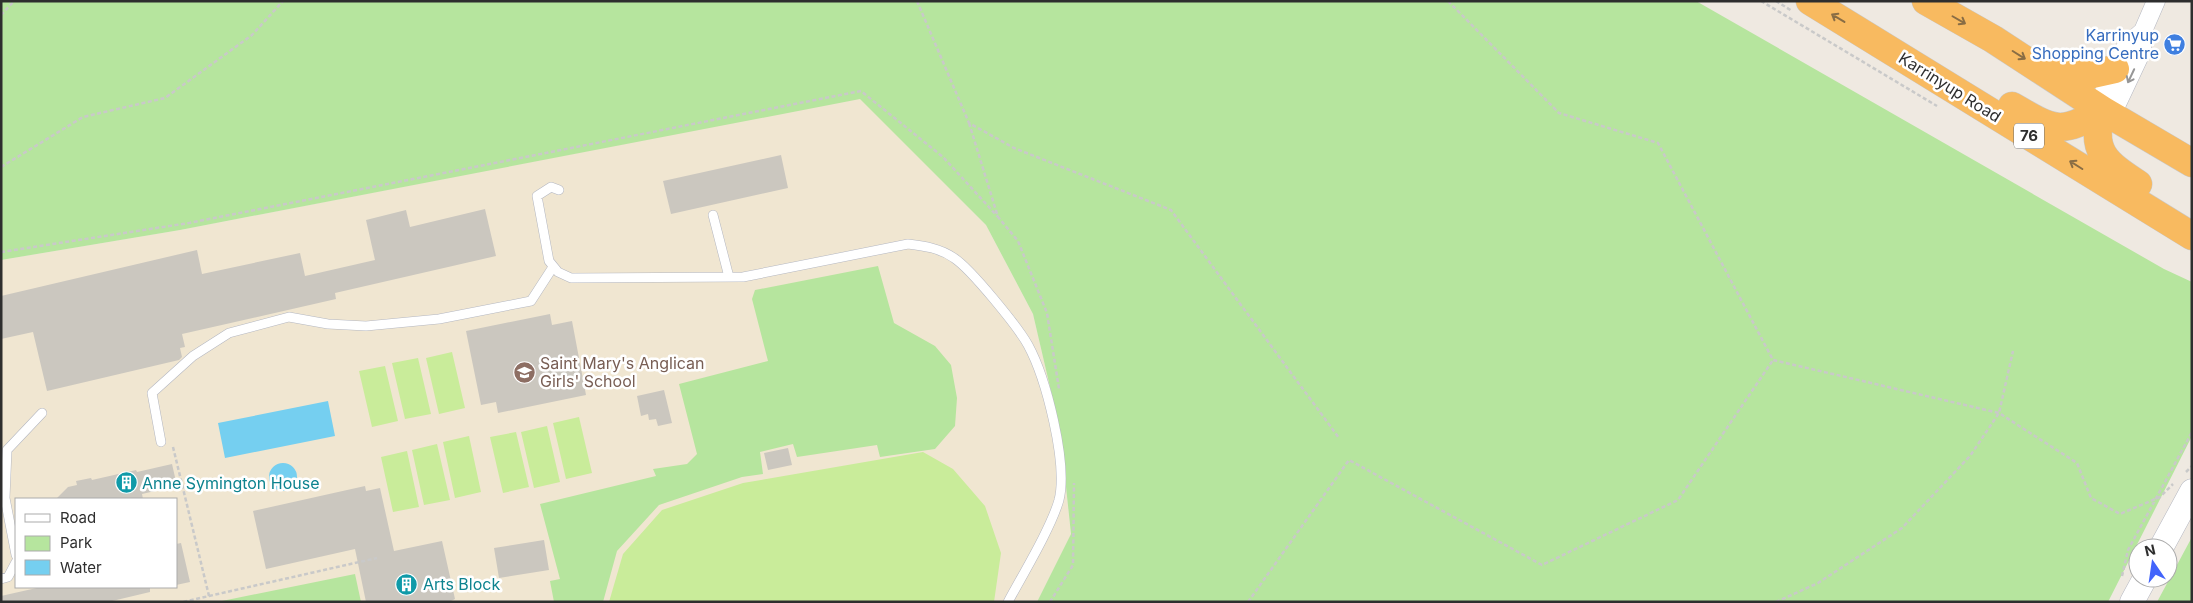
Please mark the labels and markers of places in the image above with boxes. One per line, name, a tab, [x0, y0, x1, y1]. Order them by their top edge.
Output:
place label: Karrinyup Shopping Centre	[2032, 25, 2159, 63]
supermarket icon: Karrinyup Shopping Centre	[2163, 32, 2187, 56]
place label: Saint Mary's Anglican Girls' School	[540, 353, 705, 391]
school or university icon: Saint Mary's Anglican Girls' School	[512, 360, 536, 384]
building icon: Anne Symington House	[114, 471, 138, 495]
place label: Anne Symington House	[142, 473, 320, 493]
building icon: Arts Block	[395, 572, 419, 596]
place label: Arts Block	[423, 574, 500, 594]

